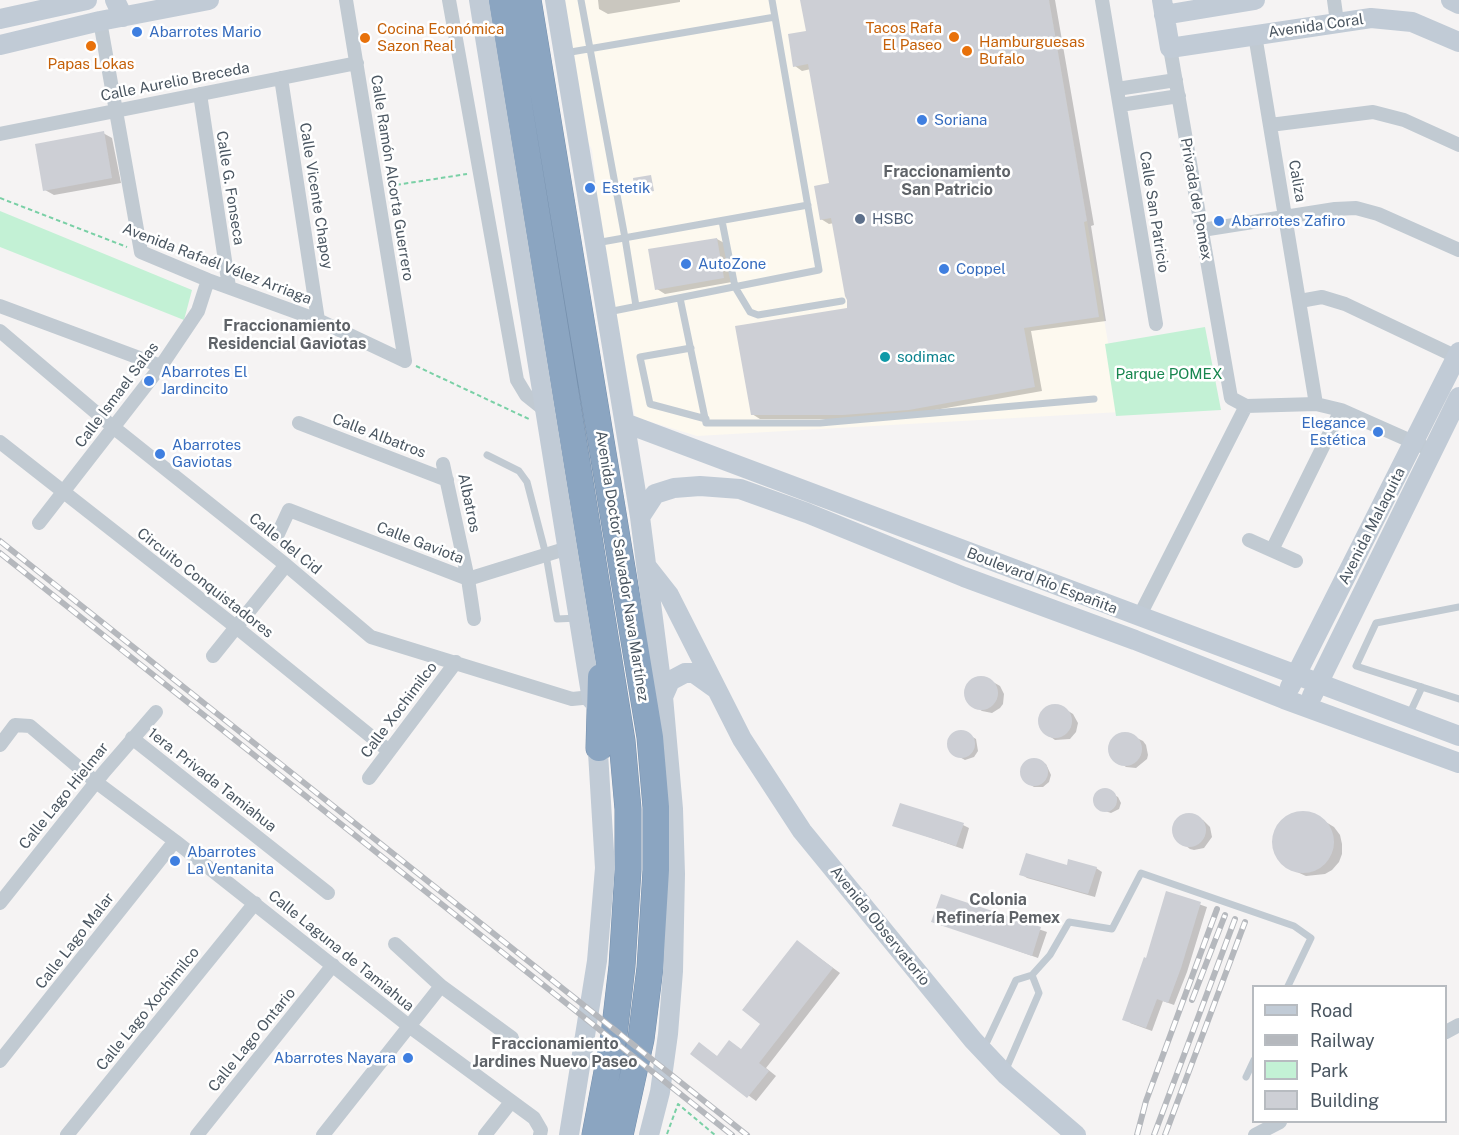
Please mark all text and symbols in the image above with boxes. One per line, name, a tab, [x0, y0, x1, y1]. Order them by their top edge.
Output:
street label: Avenida Coral	[1267, 10, 1365, 42]
place label: Tacos Rafa El Paseo	[866, 19, 942, 54]
place label: Cocina Económica Sazon Real	[377, 20, 504, 55]
place label: Abarrotes Mario	[149, 23, 261, 41]
marker: Abarrotes Mario	[130, 25, 144, 39]
marker: Tacos Rafa El Paseo	[947, 30, 961, 44]
marker: Cocina Económica Sazon Real	[358, 31, 372, 45]
place label: Hamburguesas Bufalo	[979, 33, 1085, 68]
marker: Papas Lokas	[84, 39, 98, 53]
marker: Hamburguesas Bufalo	[960, 44, 974, 58]
place label: Papas Lokas	[48, 55, 134, 73]
street label: Calle Aurelio Breceda	[99, 59, 251, 105]
street label: Calle Ramón Alcorta Guerrero	[367, 74, 417, 282]
place label: Soriana	[934, 111, 987, 129]
marker: Soriana	[915, 113, 929, 127]
street label: Calle Vicente Chapoy	[296, 121, 336, 271]
street label: Calle G. Fonseca	[212, 130, 248, 246]
street label: Privada de Pomex	[1176, 136, 1216, 262]
street label: Calle San Patricio	[1136, 150, 1172, 274]
street label: Caliza	[1284, 159, 1310, 203]
district label: Fraccionamiento San Patricio	[883, 162, 1011, 200]
place label: Estetik	[602, 179, 650, 197]
marker: Estetik	[583, 181, 597, 195]
place label: HSBC	[872, 210, 914, 228]
marker: HSBC	[853, 212, 867, 226]
place label: Abarrotes Zafiro	[1231, 212, 1345, 230]
marker: Abarrotes Zafiro	[1212, 214, 1226, 228]
street label: Avenida Rafaél Vélez Arriaga	[120, 220, 314, 308]
place label: AutoZone	[698, 255, 766, 273]
marker: AutoZone	[679, 257, 693, 271]
place label: Coppel	[956, 260, 1006, 278]
marker: Coppel	[937, 262, 951, 276]
district label: Fraccionamiento Residencial Gaviotas	[208, 316, 366, 354]
street label: Calle Ismael Salas	[71, 339, 163, 451]
place label: sodimac	[897, 348, 955, 366]
marker: sodimac	[878, 350, 892, 364]
place label: Abarrotes El Jardincito	[161, 363, 248, 398]
park label: Parque POMEX	[1115, 365, 1223, 383]
marker: Abarrotes El Jardincito	[142, 374, 156, 388]
street label: Calle Albatros	[330, 410, 428, 462]
place label: Elegance Estética	[1302, 414, 1366, 449]
marker: Elegance Estética	[1371, 425, 1385, 439]
street label: Avenida Doctor Salvador Nava Martínez	[592, 429, 652, 703]
place label: Abarrotes Gaviotas	[172, 436, 241, 471]
marker: Abarrotes Gaviotas	[153, 447, 167, 461]
street label: Avenida Malaquita	[1335, 465, 1409, 587]
street label: Albatros	[454, 472, 484, 534]
street label: Calle del Cid	[245, 509, 325, 579]
street label: Calle Gaviota	[374, 518, 466, 568]
street label: Circuito Conquistadores	[133, 524, 277, 642]
street label: Boulevard Río Españita	[964, 544, 1120, 618]
street label: Calle Xochimilco	[357, 658, 441, 762]
street label: 1era. Privada Tamiahua	[144, 724, 280, 836]
street label: Calle Lago Hielmar	[15, 739, 113, 853]
place label: Abarrotes La Ventanita	[187, 843, 274, 878]
marker: Abarrotes La Ventanita	[168, 854, 182, 868]
street label: Avenida Observatorio	[826, 863, 934, 989]
street label: Calle Laguna de Tamiahua	[264, 887, 418, 1015]
street label: Calle Lago Malar	[32, 889, 118, 993]
district label: Colonia Refinería Pemex	[936, 890, 1060, 928]
street label: Calle Lago Xochimilco	[93, 944, 203, 1074]
street label: Calle Lago Ontario	[205, 984, 299, 1096]
legend	[1252, 985, 1447, 1123]
text: Road	[1310, 1000, 1353, 1021]
text: Railway	[1310, 1030, 1375, 1051]
district label: Fraccionamiento Jardines Nuevo Paseo	[473, 1034, 637, 1072]
place label: Abarrotes Nayara	[274, 1049, 396, 1067]
marker: Abarrotes Nayara	[401, 1051, 415, 1065]
text: Park	[1310, 1060, 1348, 1081]
text: Building	[1310, 1090, 1379, 1111]

